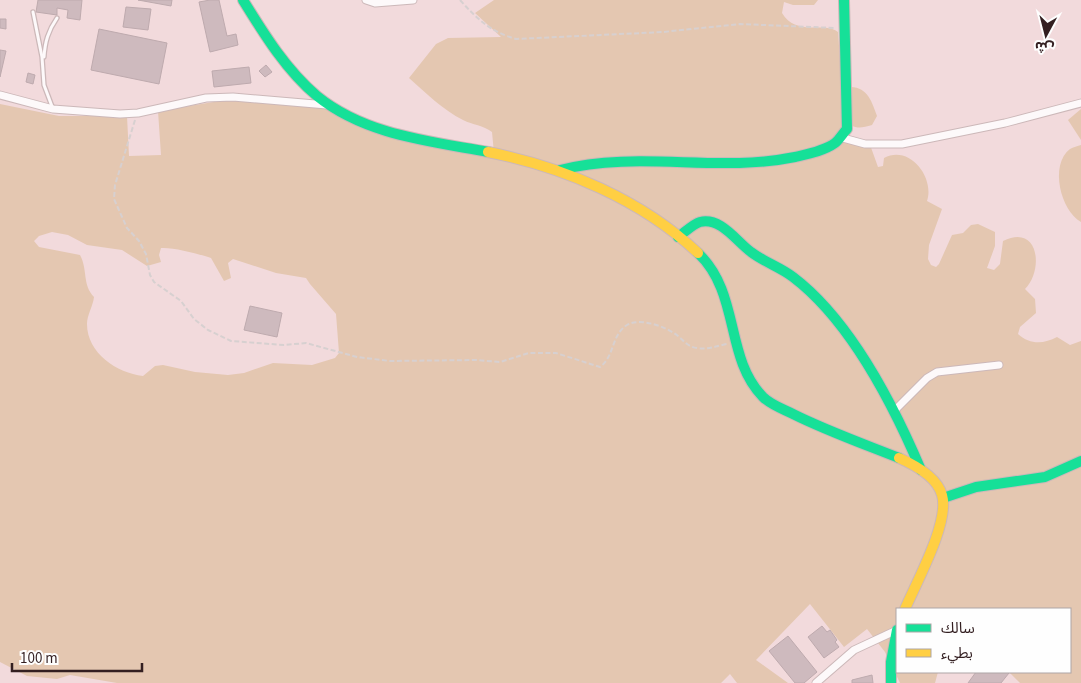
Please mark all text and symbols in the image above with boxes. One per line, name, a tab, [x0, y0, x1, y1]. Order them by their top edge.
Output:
north arrow	[1021, 10, 1071, 60]
text: ش	[1034, 36, 1055, 58]
legend	[896, 608, 1071, 673]
text: سالك	[941, 618, 975, 639]
scale bar	[12, 640, 142, 672]
text: بطيء	[941, 643, 973, 664]
text: 100 m	[20, 648, 58, 669]

